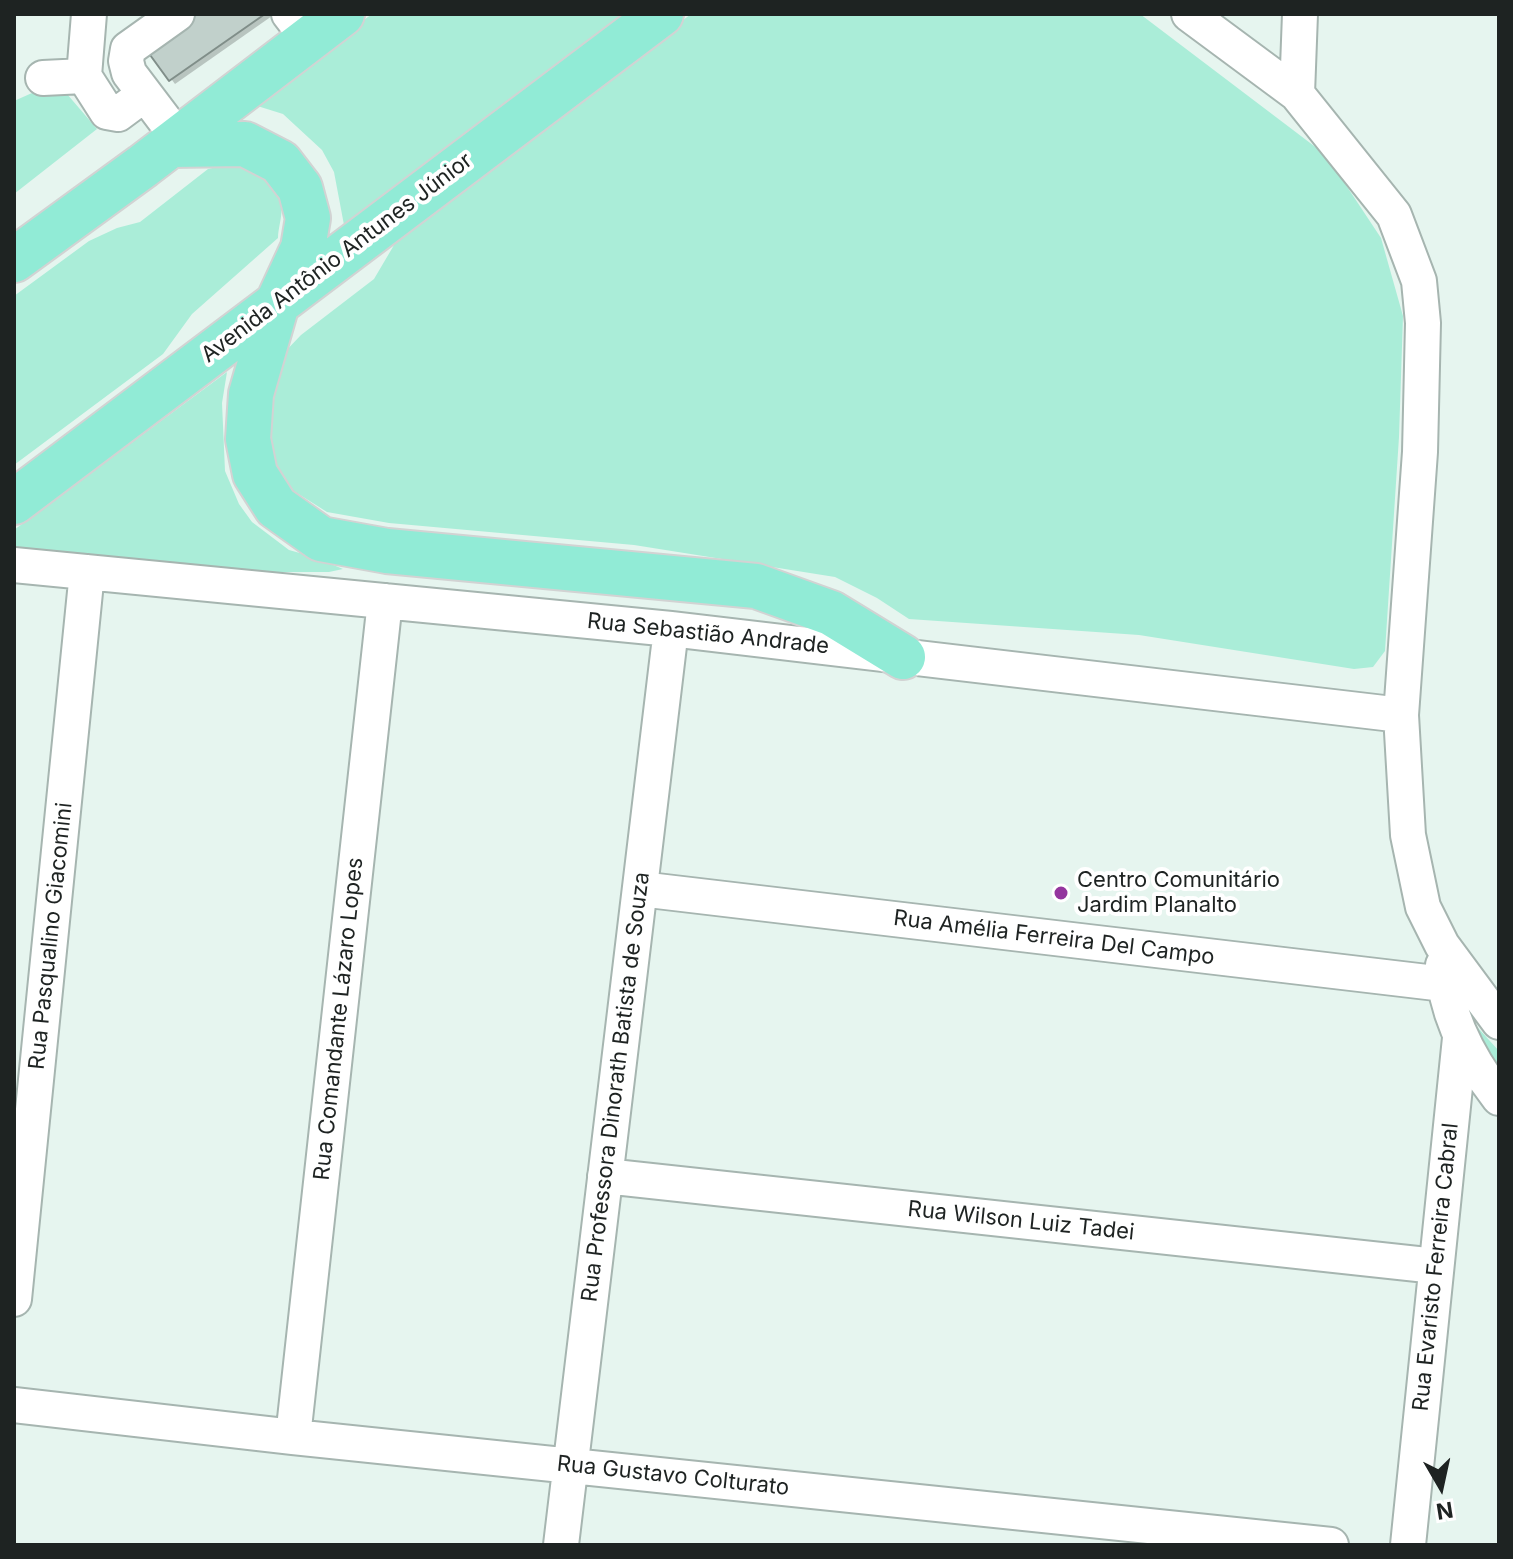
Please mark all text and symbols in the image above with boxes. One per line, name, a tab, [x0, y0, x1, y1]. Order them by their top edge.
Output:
street label: Avenida Antônio Antunes Júnior	[196, 147, 478, 369]
street label: Rua Sebastião Andrade	[586, 608, 830, 660]
street label: Rua Pasqualino Giacomini	[24, 801, 78, 1071]
street label: Rua Comandante Lázaro Lopes	[309, 856, 369, 1182]
place label: Centro Comunitário Jardim Planalto	[1077, 867, 1280, 918]
street label: Rua Professora Dinorath Batista de Souza	[577, 871, 655, 1303]
marker: Centro Comunitário Jardim Planalto	[1052, 884, 1070, 902]
street label: Rua Amélia Ferreira Del Campo	[892, 905, 1216, 971]
street label: Rua Evaristo Ferreira Cabral	[1408, 1122, 1464, 1412]
street label: Rua Wilson Luiz Tadei	[906, 1196, 1136, 1246]
north arrow	[1401, 1447, 1481, 1527]
street label: Rua Gustavo Colturato	[556, 1451, 790, 1501]
text: N	[1434, 1497, 1455, 1525]

